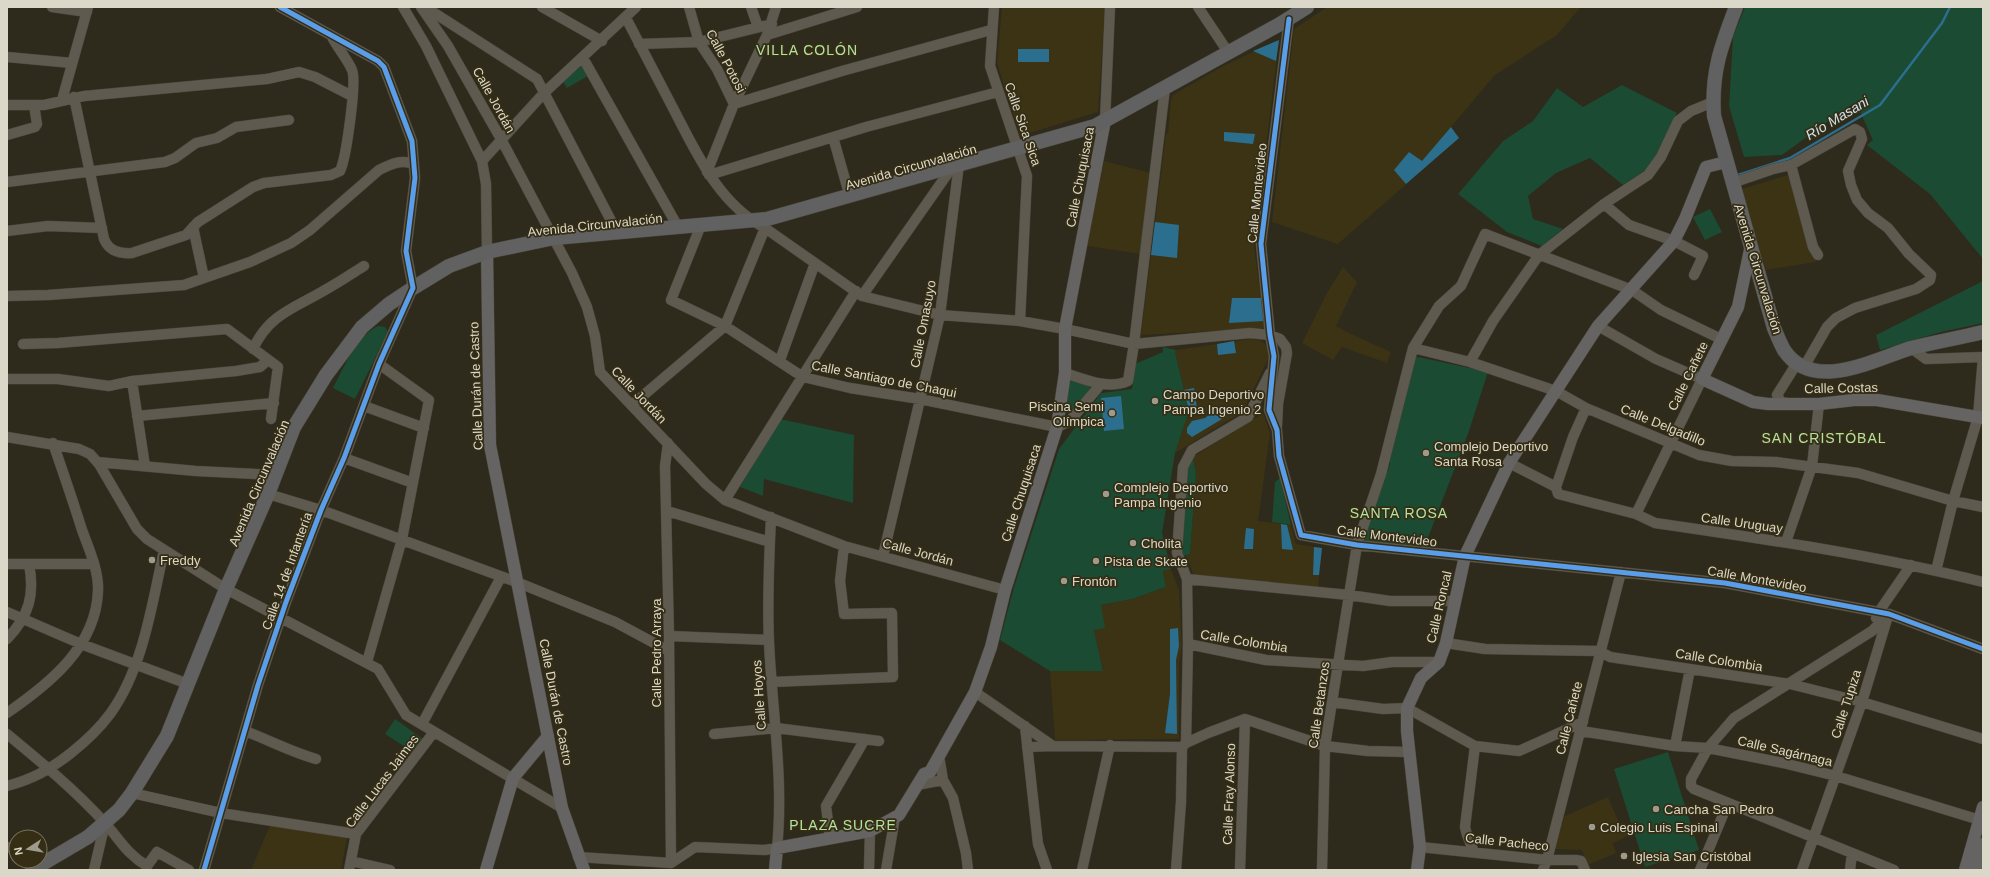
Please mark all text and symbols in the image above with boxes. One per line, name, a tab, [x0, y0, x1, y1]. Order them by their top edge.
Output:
street label: Calle Potosi	[703, 27, 749, 95]
district label: VILLA COLÓN	[756, 42, 858, 58]
street label: Calle Jordán	[470, 64, 518, 136]
street label: Calle Sica Sica	[1002, 80, 1045, 168]
water label: Río Masani	[1803, 92, 1872, 143]
street label: Calle Chuquisaca	[1063, 125, 1097, 228]
street label: Avenida Circunvalación	[844, 141, 978, 193]
street label: Calle Montevideo	[1244, 142, 1270, 244]
street label: Avenida Circunvalación	[1731, 202, 1785, 336]
street label: Avenida Circunvalación	[527, 210, 663, 240]
street label: Calle Omasuyo	[907, 279, 939, 369]
street label: Calle Durán de Castro	[466, 321, 486, 451]
street label: Calle Cañete	[1665, 339, 1711, 413]
street label: Calle Santiago de Chaqui	[810, 358, 958, 400]
street label: Calle Jordán	[608, 364, 670, 426]
street label: Calle Costas	[1804, 380, 1878, 396]
place label: Campo Deportivo Pampa Ingenio 2	[1163, 387, 1264, 417]
marker: Campo Deportivo Pampa Ingenio 2	[1150, 396, 1160, 406]
place label: Piscina Semi Olímpica	[1029, 399, 1105, 429]
street label: Calle Delgadillo	[1618, 401, 1708, 449]
marker: Piscina Semi Olímpica	[1107, 408, 1117, 418]
street label: Avenida Circunvalación	[226, 418, 292, 548]
district label: SAN CRISTÓBAL	[1761, 430, 1887, 446]
place label: Complejo Deportivo Santa Rosa	[1434, 439, 1548, 469]
street label: Calle Chuquisaca	[998, 442, 1044, 544]
marker: Complejo Deportivo Santa Rosa	[1421, 448, 1431, 458]
place label: Complejo Deportivo Pampa Ingenio	[1114, 480, 1228, 510]
marker: Complejo Deportivo Pampa Ingenio	[1101, 489, 1111, 499]
district label: SANTA ROSA	[1350, 505, 1448, 521]
street label: Calle 14 de Infantería	[259, 509, 316, 632]
street label: Calle Uruguay	[1700, 510, 1784, 536]
street label: Calle Montevideo	[1336, 522, 1438, 550]
street label: Calle Jordán	[881, 535, 955, 569]
place label: Cholita	[1141, 536, 1182, 551]
marker: Cholita	[1128, 538, 1138, 548]
place label: Freddy	[160, 553, 201, 568]
place label: Pista de Skate	[1104, 554, 1188, 569]
marker: Freddy	[147, 555, 157, 565]
marker: Pista de Skate	[1091, 556, 1101, 566]
street label: Calle Montevideo	[1706, 563, 1808, 595]
street label: Calle Roncal	[1423, 569, 1455, 645]
place label: Frontón	[1072, 574, 1117, 589]
marker: Frontón	[1059, 576, 1069, 586]
street label: Calle Pedro Arraya	[649, 598, 664, 708]
street label: Calle Colombia	[1199, 627, 1289, 655]
street label: Calle Durán de Castro	[536, 637, 576, 767]
street label: Calle Colombia	[1674, 646, 1764, 674]
street label: Calle Hoyos	[749, 659, 769, 730]
street label: Calle Betanzos	[1305, 660, 1333, 749]
street label: Calle Tupiza	[1828, 667, 1864, 740]
street label: Calle Cañete	[1553, 680, 1585, 756]
street label: Calle Lucas Jaimes	[342, 731, 422, 831]
street label: Calle Sagárnaga	[1736, 733, 1835, 769]
street label: Calle Fray Alonso	[1220, 743, 1238, 845]
place label: Cancha San Pedro	[1664, 802, 1774, 817]
marker: Cancha San Pedro	[1651, 804, 1661, 814]
district label: PLAZA SUCRE	[789, 817, 897, 833]
place label: Colegio Luis Espinal	[1600, 820, 1718, 835]
marker: Colegio Luis Espinal	[1587, 822, 1597, 832]
north arrow	[8, 829, 48, 869]
street label: Calle Pacheco	[1465, 830, 1549, 854]
text: N	[12, 846, 25, 856]
place label: Iglesia San Cristóbal	[1632, 849, 1751, 864]
marker: Iglesia San Cristóbal	[1619, 851, 1629, 861]

